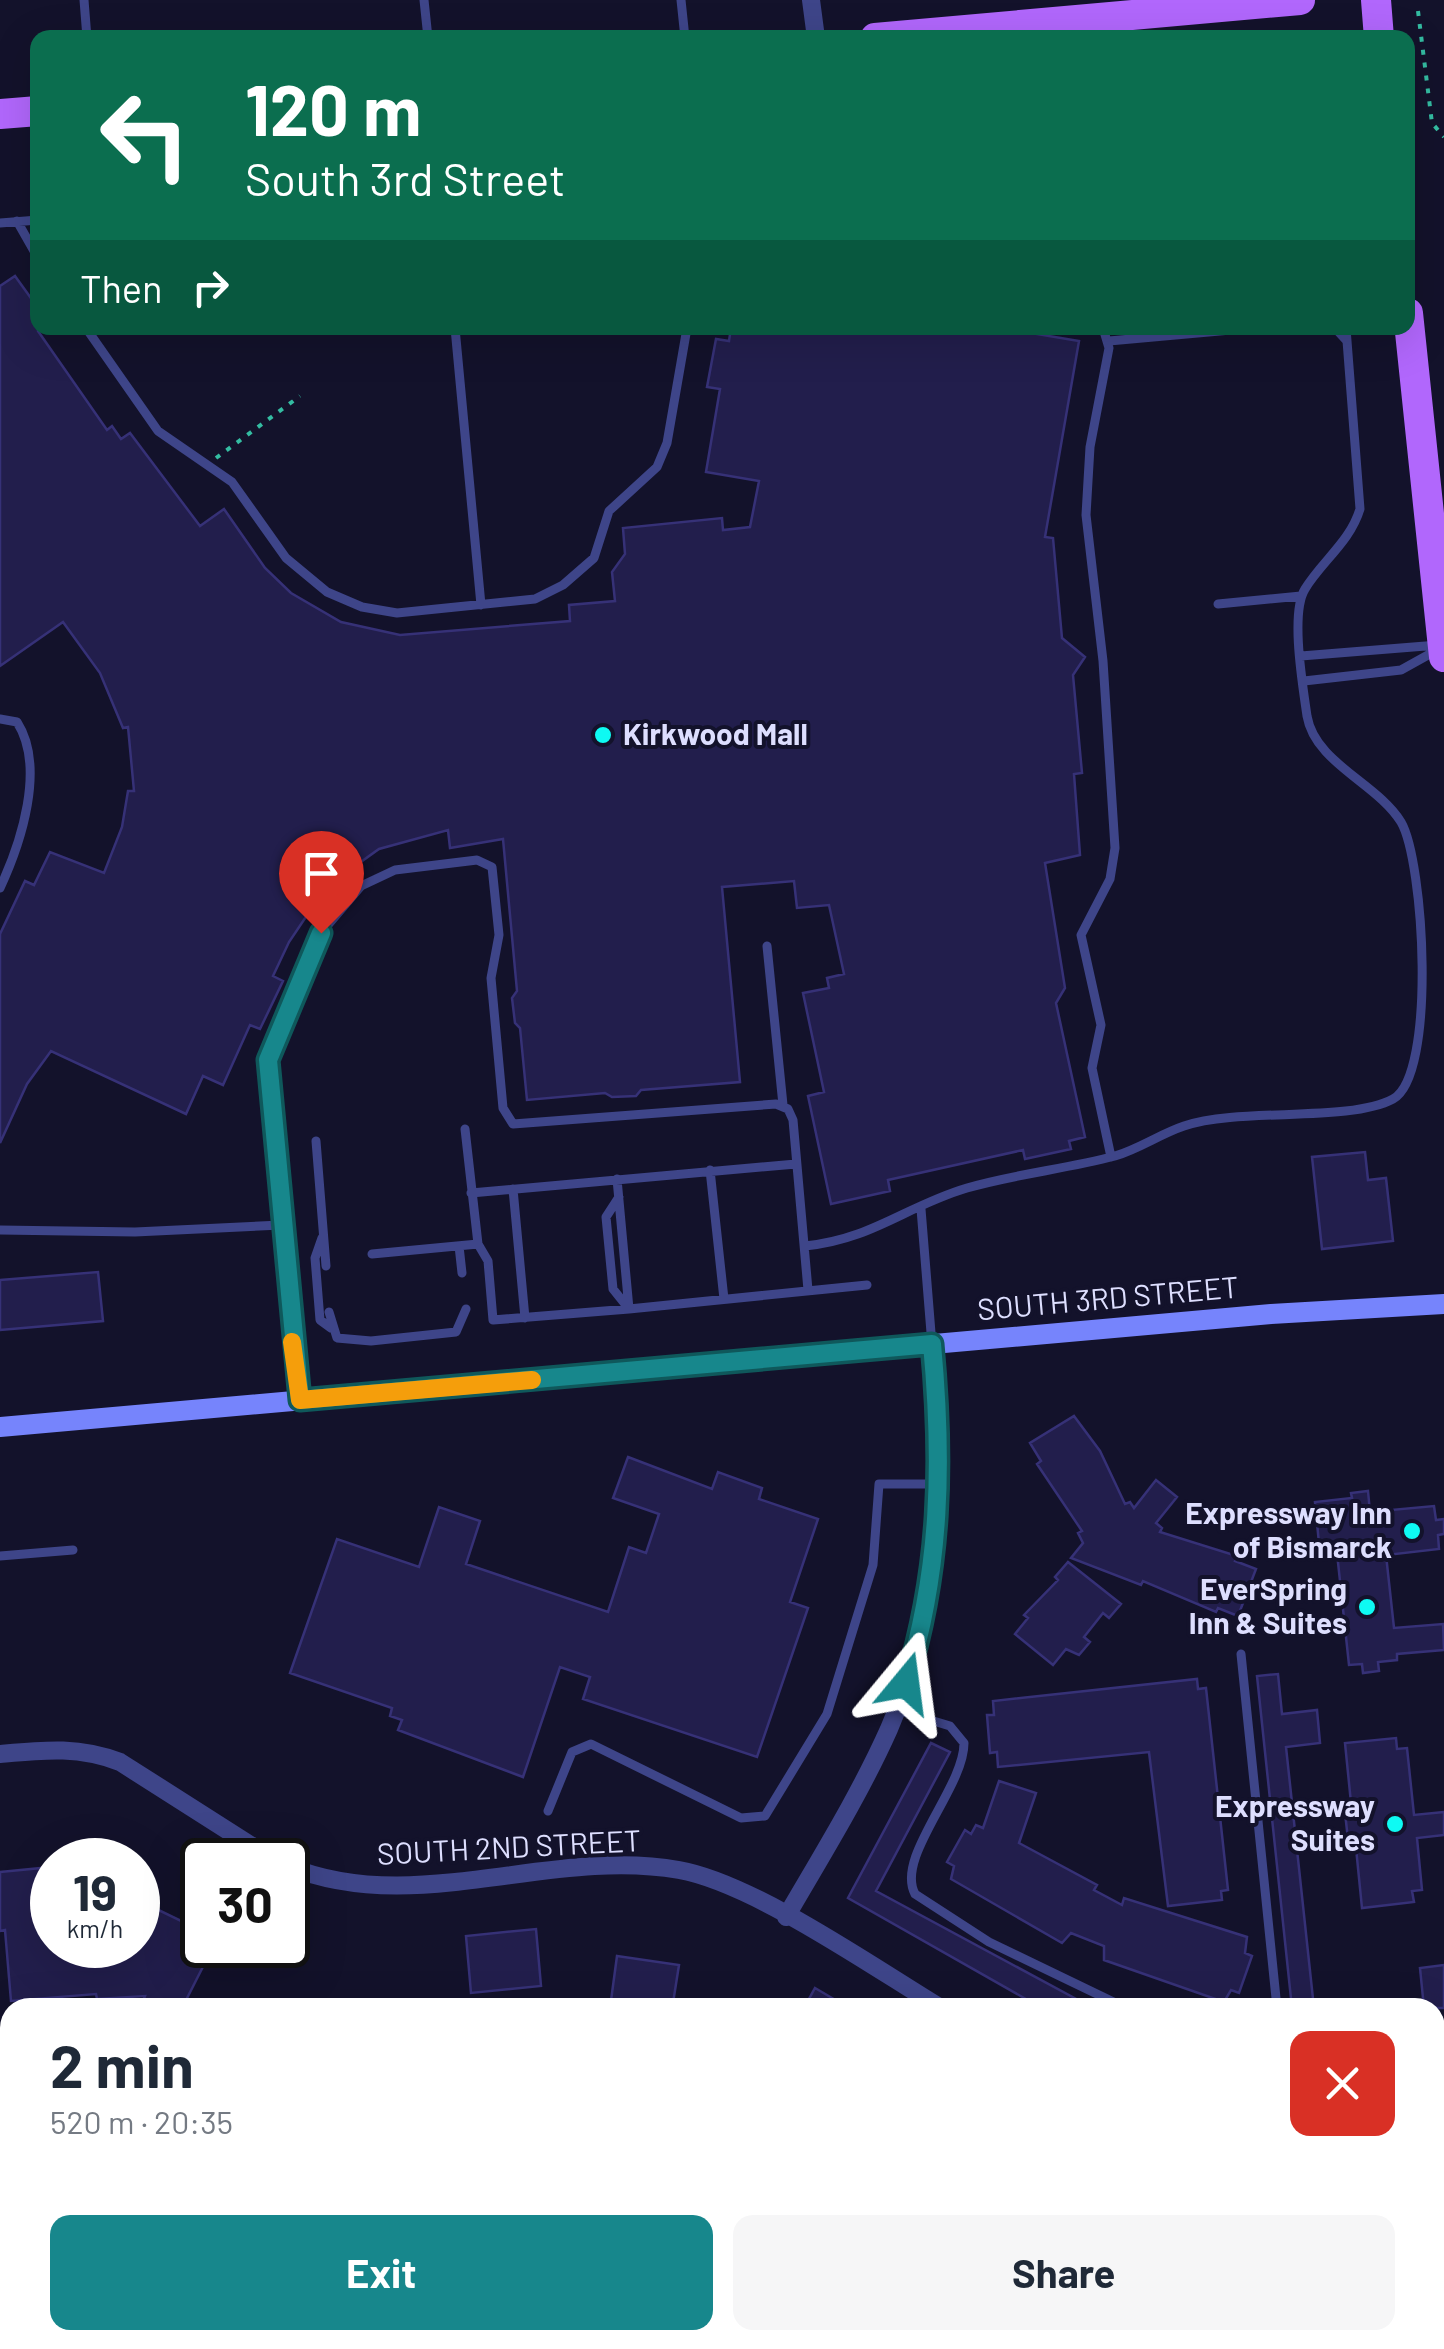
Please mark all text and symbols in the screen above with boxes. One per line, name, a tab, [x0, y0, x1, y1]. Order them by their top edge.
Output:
text: 120 m	[245, 66, 421, 150]
icon: left	[80, 70, 210, 200]
text: South 3rd Street	[245, 151, 565, 205]
icon: right	[183, 260, 238, 315]
text: Then	[80, 265, 163, 311]
place label: Kirkwood Mall	[623, 715, 808, 751]
marker: Kirkwood Mall	[592, 724, 614, 746]
pin	[279, 831, 364, 934]
icon: arrive	[294, 846, 349, 901]
street label: SOUTH 3RD STREET	[976, 1268, 1240, 1326]
place label: Expressway Inn of Bismarck	[1185, 1494, 1392, 1564]
marker: Expressway Inn of Bismarck	[1401, 1520, 1423, 1542]
place label: EverSpring Inn & Suites	[1189, 1570, 1347, 1640]
marker: EverSpring Inn & Suites	[1356, 1596, 1378, 1618]
position arrow	[854, 1631, 958, 1735]
place label: Expressway Suites	[1215, 1787, 1375, 1857]
marker: Expressway Suites	[1384, 1813, 1406, 1835]
street label: SOUTH 2ND STREET	[376, 1821, 642, 1871]
speed limit sign: 30	[180, 1838, 310, 1968]
text: 19	[73, 1861, 117, 1921]
text: km/h	[67, 1913, 123, 1943]
text: 2 min	[50, 2028, 194, 2100]
button: close	[1290, 2031, 1395, 2136]
text: 520 m · 20:35	[50, 2102, 233, 2140]
button: Exit	[50, 2215, 713, 2330]
button: Share	[733, 2215, 1395, 2330]

